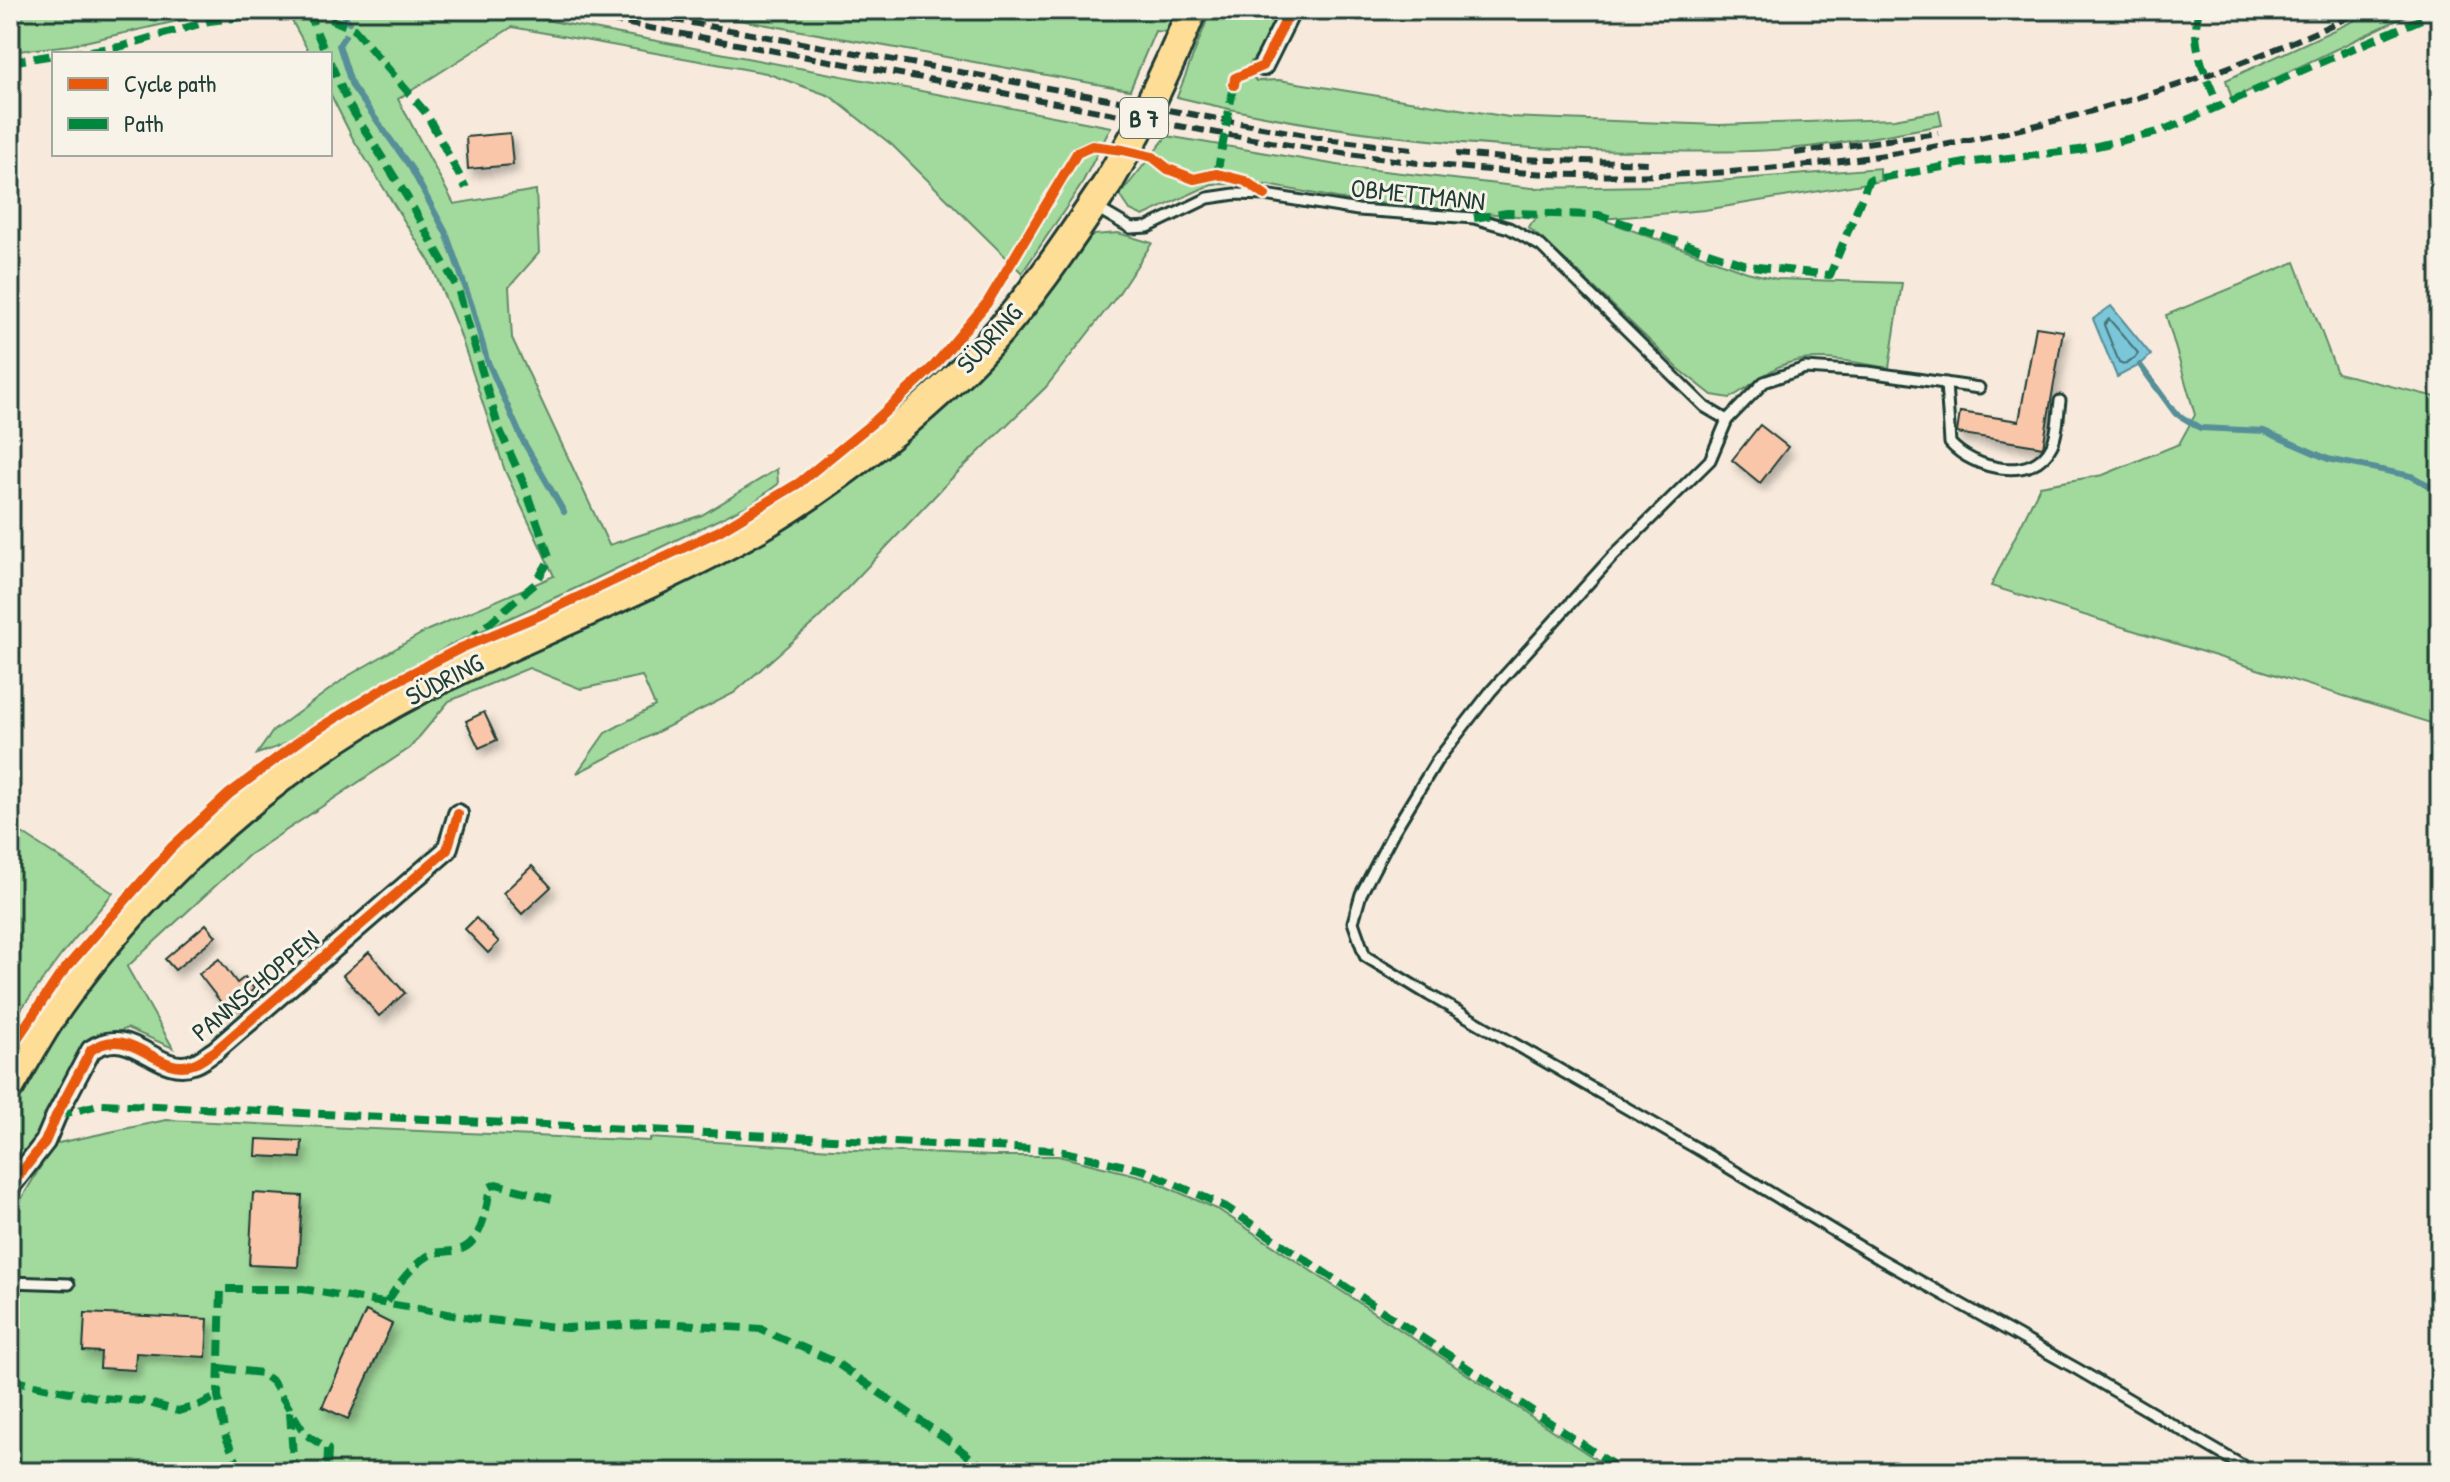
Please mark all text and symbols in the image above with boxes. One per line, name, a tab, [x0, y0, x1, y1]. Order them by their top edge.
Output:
legend	[52, 52, 332, 156]
text: Cycle path	[124, 67, 216, 99]
road number: B 7	[1120, 98, 1168, 138]
text: Path	[124, 107, 163, 139]
street label: OBMETTMANN	[1349, 170, 1487, 218]
street label: SÜDRING	[948, 295, 1030, 380]
street label: SÜDRING	[399, 644, 489, 713]
street label: PANNSCHOPPEN	[184, 921, 326, 1049]

